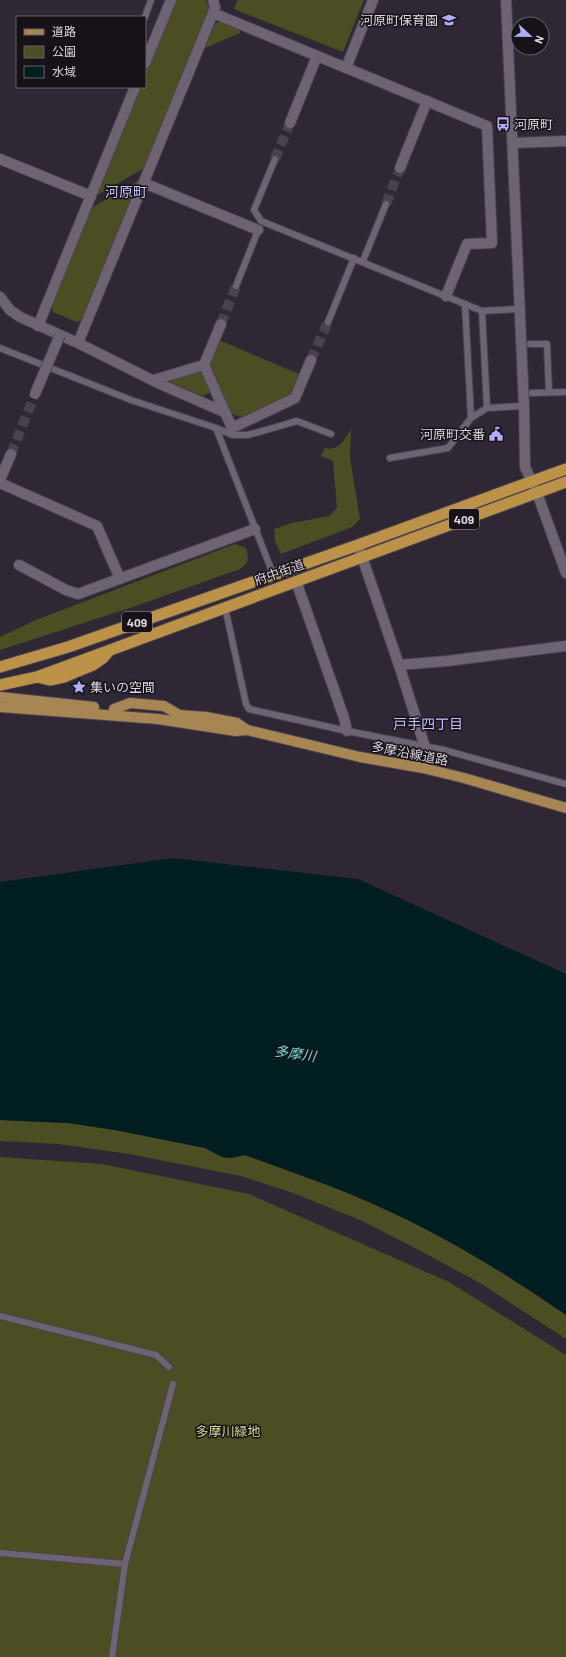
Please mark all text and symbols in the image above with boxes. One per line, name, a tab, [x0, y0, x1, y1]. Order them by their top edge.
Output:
place label: 河原町保育園	[360, 12, 438, 28]
school or university icon: 河原町保育園	[441, 12, 457, 28]
legend	[16, 16, 146, 88]
north arrow	[510, 16, 550, 56]
text: 道路	[52, 24, 76, 38]
text: N	[532, 34, 547, 46]
text: 公園	[52, 44, 76, 58]
text: 水域	[52, 64, 76, 78]
bus stop icon: 河原町	[495, 116, 511, 132]
place label: 河原町	[514, 116, 553, 132]
district label: 河原町	[105, 183, 147, 200]
place label: 河原町交番	[420, 426, 485, 442]
public building icon: 河原町交番	[488, 426, 504, 442]
road number: 409	[449, 509, 479, 529]
street label: 府中街道	[252, 556, 306, 588]
road number: 409	[122, 612, 152, 632]
place icon: 集いの空間	[71, 679, 87, 695]
place label: 集いの空間	[90, 679, 155, 695]
district label: 戸手四丁目	[393, 715, 463, 732]
street label: 多摩沿線道路	[370, 738, 450, 768]
water label: 多摩川	[273, 1042, 319, 1065]
park label: 多摩川緑地	[195, 1423, 261, 1439]

